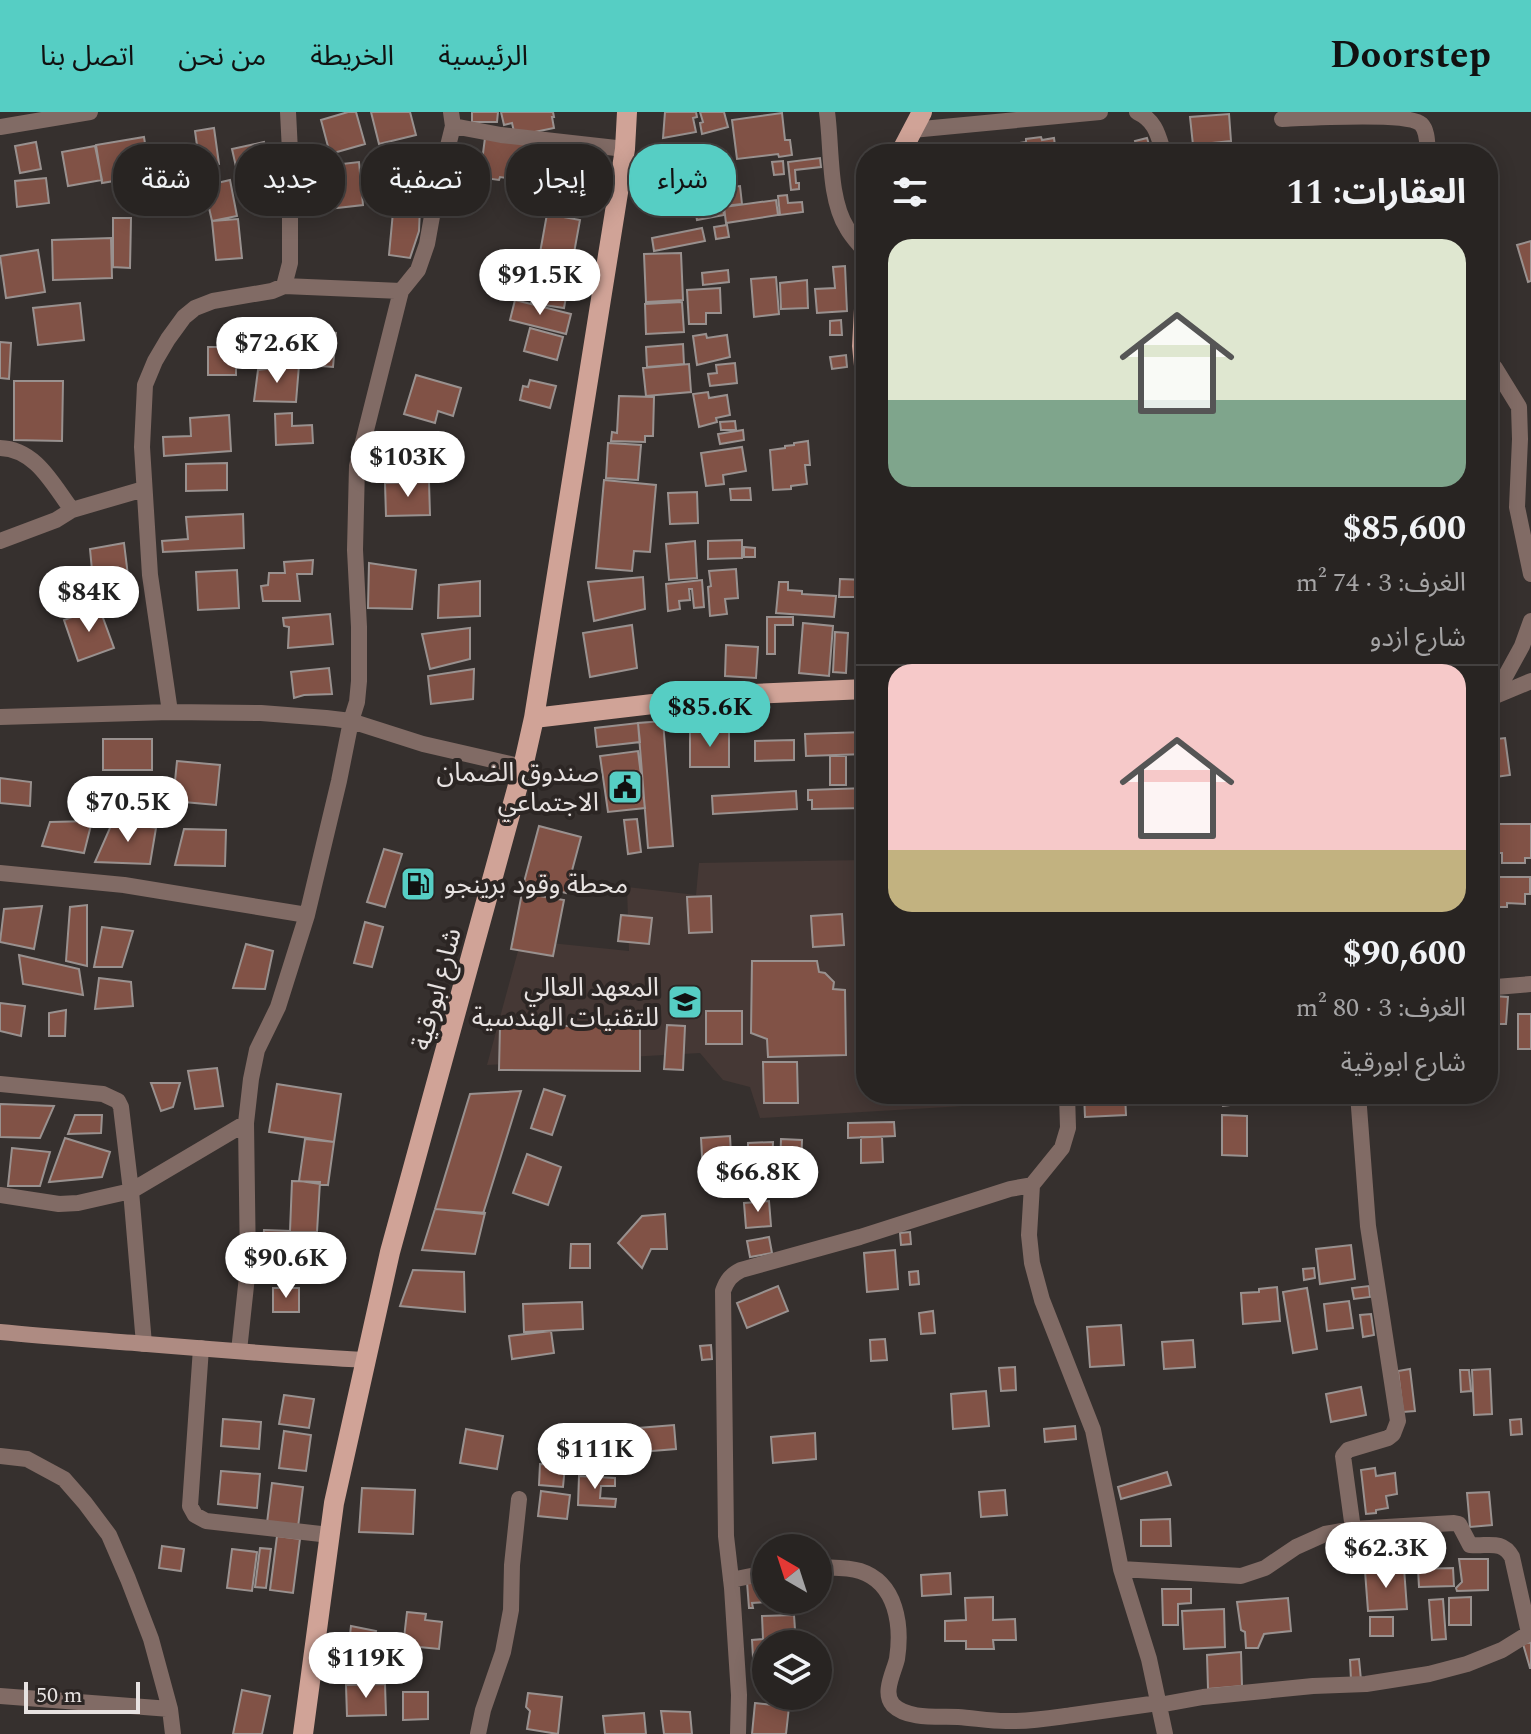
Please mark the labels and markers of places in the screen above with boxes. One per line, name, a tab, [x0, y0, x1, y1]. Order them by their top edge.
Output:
pin: $91.5K	[475, 249, 605, 317]
pin: $72.6K	[212, 317, 342, 385]
pin: $103K	[352, 431, 464, 499]
pin: $84K	[42, 566, 136, 634]
pin: $85.6K	[645, 681, 775, 749]
place label: صندوق الضمان الاجتماعي	[436, 753, 599, 823]
public building icon: صندوق الضمان الاجتماعي	[606, 768, 644, 806]
pin: $70.5K	[63, 776, 193, 844]
fuel station icon: محطة وقود برينجو	[399, 865, 437, 903]
place label: محطة وقود برينجو	[444, 865, 628, 905]
place label: المعهد العالي للتقنيات الهندسية	[472, 968, 659, 1038]
school or university icon: المعهد العالي للتقنيات الهندسية	[666, 983, 704, 1021]
pin: $66.8K	[693, 1146, 823, 1214]
pin: $90.6K	[221, 1232, 351, 1300]
pin: $111K	[539, 1423, 651, 1491]
pin: $62.3K	[1321, 1522, 1451, 1590]
pin: $119K	[310, 1632, 422, 1700]

